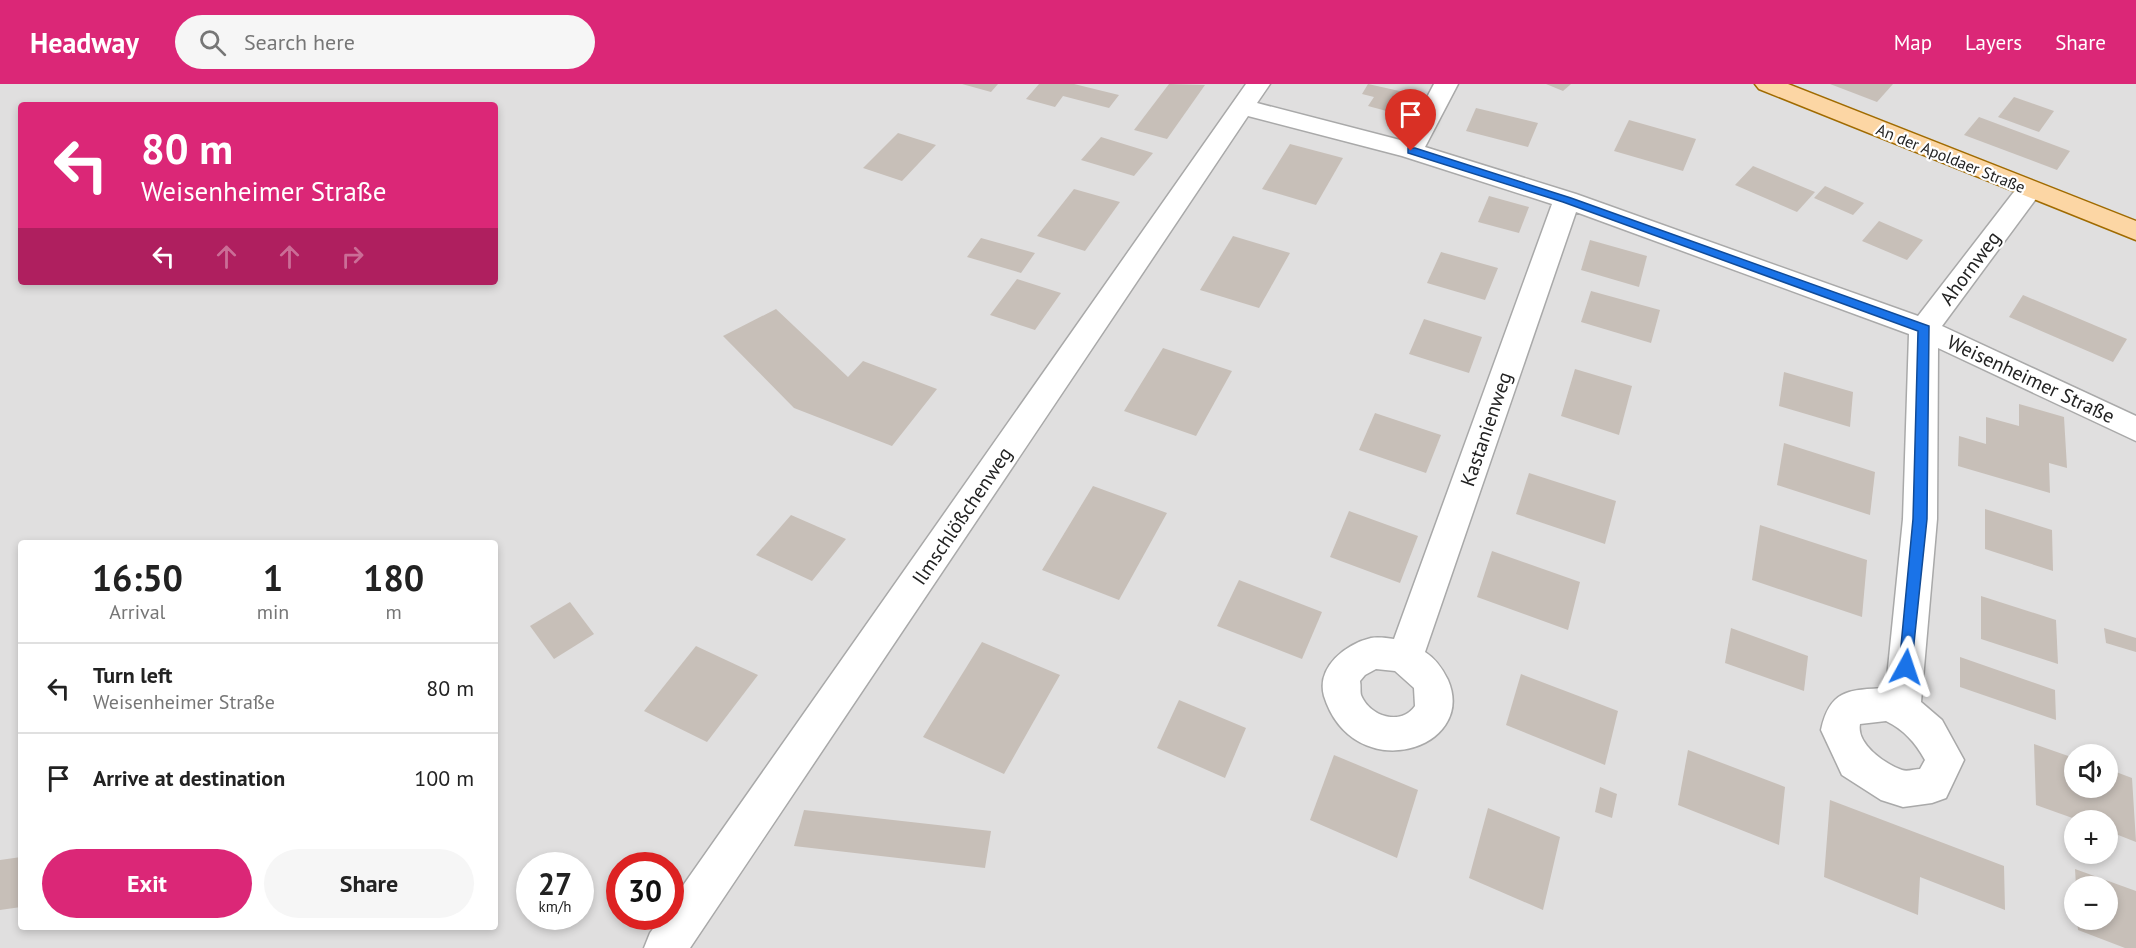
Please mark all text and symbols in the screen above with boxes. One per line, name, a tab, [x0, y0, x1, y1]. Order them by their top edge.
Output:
search box	[175, 15, 595, 69]
text: Headway	[30, 24, 139, 61]
icon: search	[196, 26, 229, 59]
text: Search here	[244, 28, 355, 56]
text: Map	[1894, 29, 1932, 56]
text: Layers	[1965, 29, 2022, 56]
text: Share	[2055, 29, 2106, 56]
pin	[1385, 89, 1436, 151]
icon: arrive	[1394, 98, 1427, 131]
street label: An der Apoldaer Straße	[1874, 119, 2028, 197]
text: 80 m	[141, 121, 233, 176]
icon: left	[42, 126, 120, 204]
text: Weisenheimer Straße	[141, 174, 387, 208]
street label: Ahornweg	[1934, 226, 2006, 310]
icon: left	[147, 240, 180, 273]
icon: ahead	[210, 240, 243, 273]
icon: ahead	[273, 240, 306, 273]
icon: right	[336, 240, 369, 273]
street label: Weisenheimer Straße	[1943, 329, 2119, 429]
street label: Kastanienweg	[1454, 368, 1518, 490]
street label: Ilmschlößchenweg	[906, 442, 1018, 590]
text: 16:50	[92, 554, 183, 601]
text: 1	[263, 554, 283, 601]
text: 180	[363, 554, 424, 601]
text: Arrival	[109, 599, 165, 625]
text: min	[257, 599, 289, 625]
text: m	[386, 599, 402, 625]
position arrow	[1874, 635, 1938, 699]
text: Turn left	[93, 661, 173, 689]
icon: left	[42, 672, 75, 705]
text: 80 m	[426, 674, 474, 702]
text: Weisenheimer Straße	[93, 689, 275, 715]
map controls	[2064, 744, 2118, 930]
button: sound	[2064, 744, 2118, 798]
icon: arrive	[42, 762, 75, 795]
text: Arrive at destination	[93, 764, 285, 792]
text: 100 m	[414, 764, 474, 792]
button: +	[2064, 810, 2118, 864]
button: Exit	[42, 849, 252, 918]
button: Share	[264, 849, 474, 918]
speed limit sign: 30	[606, 852, 684, 930]
text: 27	[538, 864, 572, 903]
button: −	[2064, 876, 2118, 930]
text: km/h	[539, 897, 571, 916]

